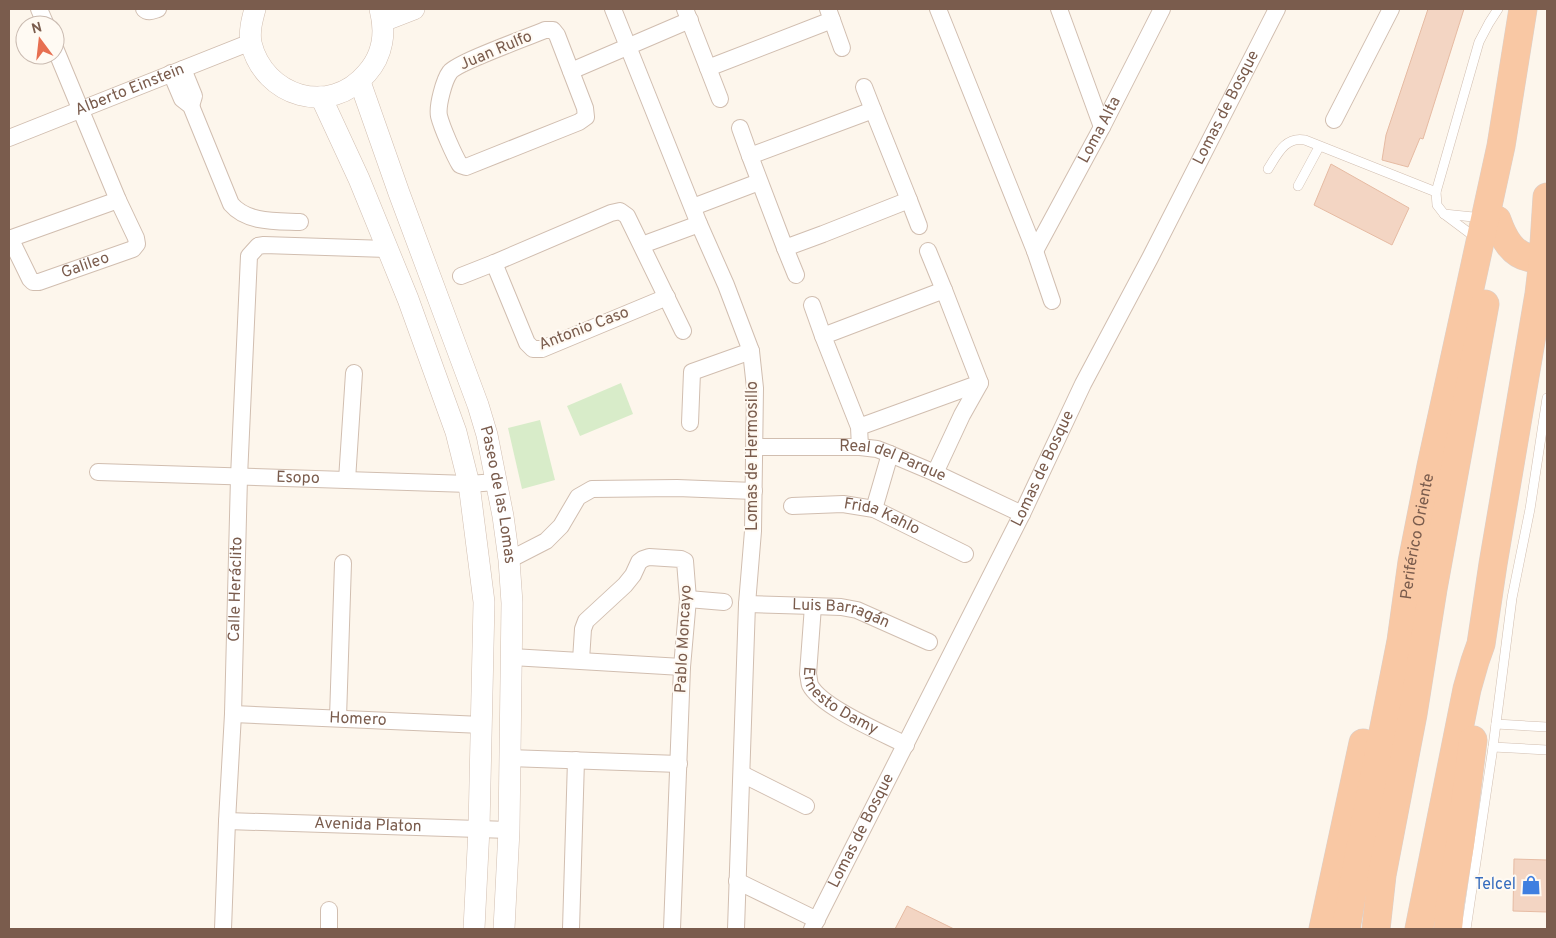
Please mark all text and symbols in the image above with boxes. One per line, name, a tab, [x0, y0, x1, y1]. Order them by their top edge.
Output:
north arrow	[15, 15, 65, 65]
text: N	[30, 19, 44, 38]
street label: Juan Rulfo	[457, 27, 535, 75]
street label: Lomas de Bosque	[1189, 47, 1264, 168]
street label: Alberto Einstein	[72, 59, 187, 121]
street label: Loma Alta	[1074, 93, 1126, 167]
street label: Galileo	[59, 248, 112, 283]
street label: Antonio Caso	[536, 303, 632, 355]
street label: Lomas de Hermosillo	[743, 381, 763, 531]
street label: Lomas de Bosque	[1007, 408, 1079, 530]
street label: Paseo de las Lomas	[475, 423, 519, 565]
street label: Real del Parque	[839, 437, 949, 487]
street label: Esopo	[276, 468, 320, 489]
street label: Periférico Oriente	[1397, 472, 1439, 601]
street label: Frida Kahlo	[842, 494, 923, 540]
street label: Calle Heráclito	[225, 536, 247, 642]
street label: Pablo Moncayo	[671, 584, 697, 694]
street label: Luis Barragán	[792, 595, 893, 633]
street label: Ernesto Damy	[798, 666, 881, 740]
street label: Homero	[329, 708, 387, 731]
street label: Lomas de Bosque	[824, 770, 899, 892]
street label: Avenida Platon	[314, 814, 422, 837]
shop icon: Telcel	[1520, 874, 1542, 896]
place label: Telcel	[1474, 875, 1516, 895]

